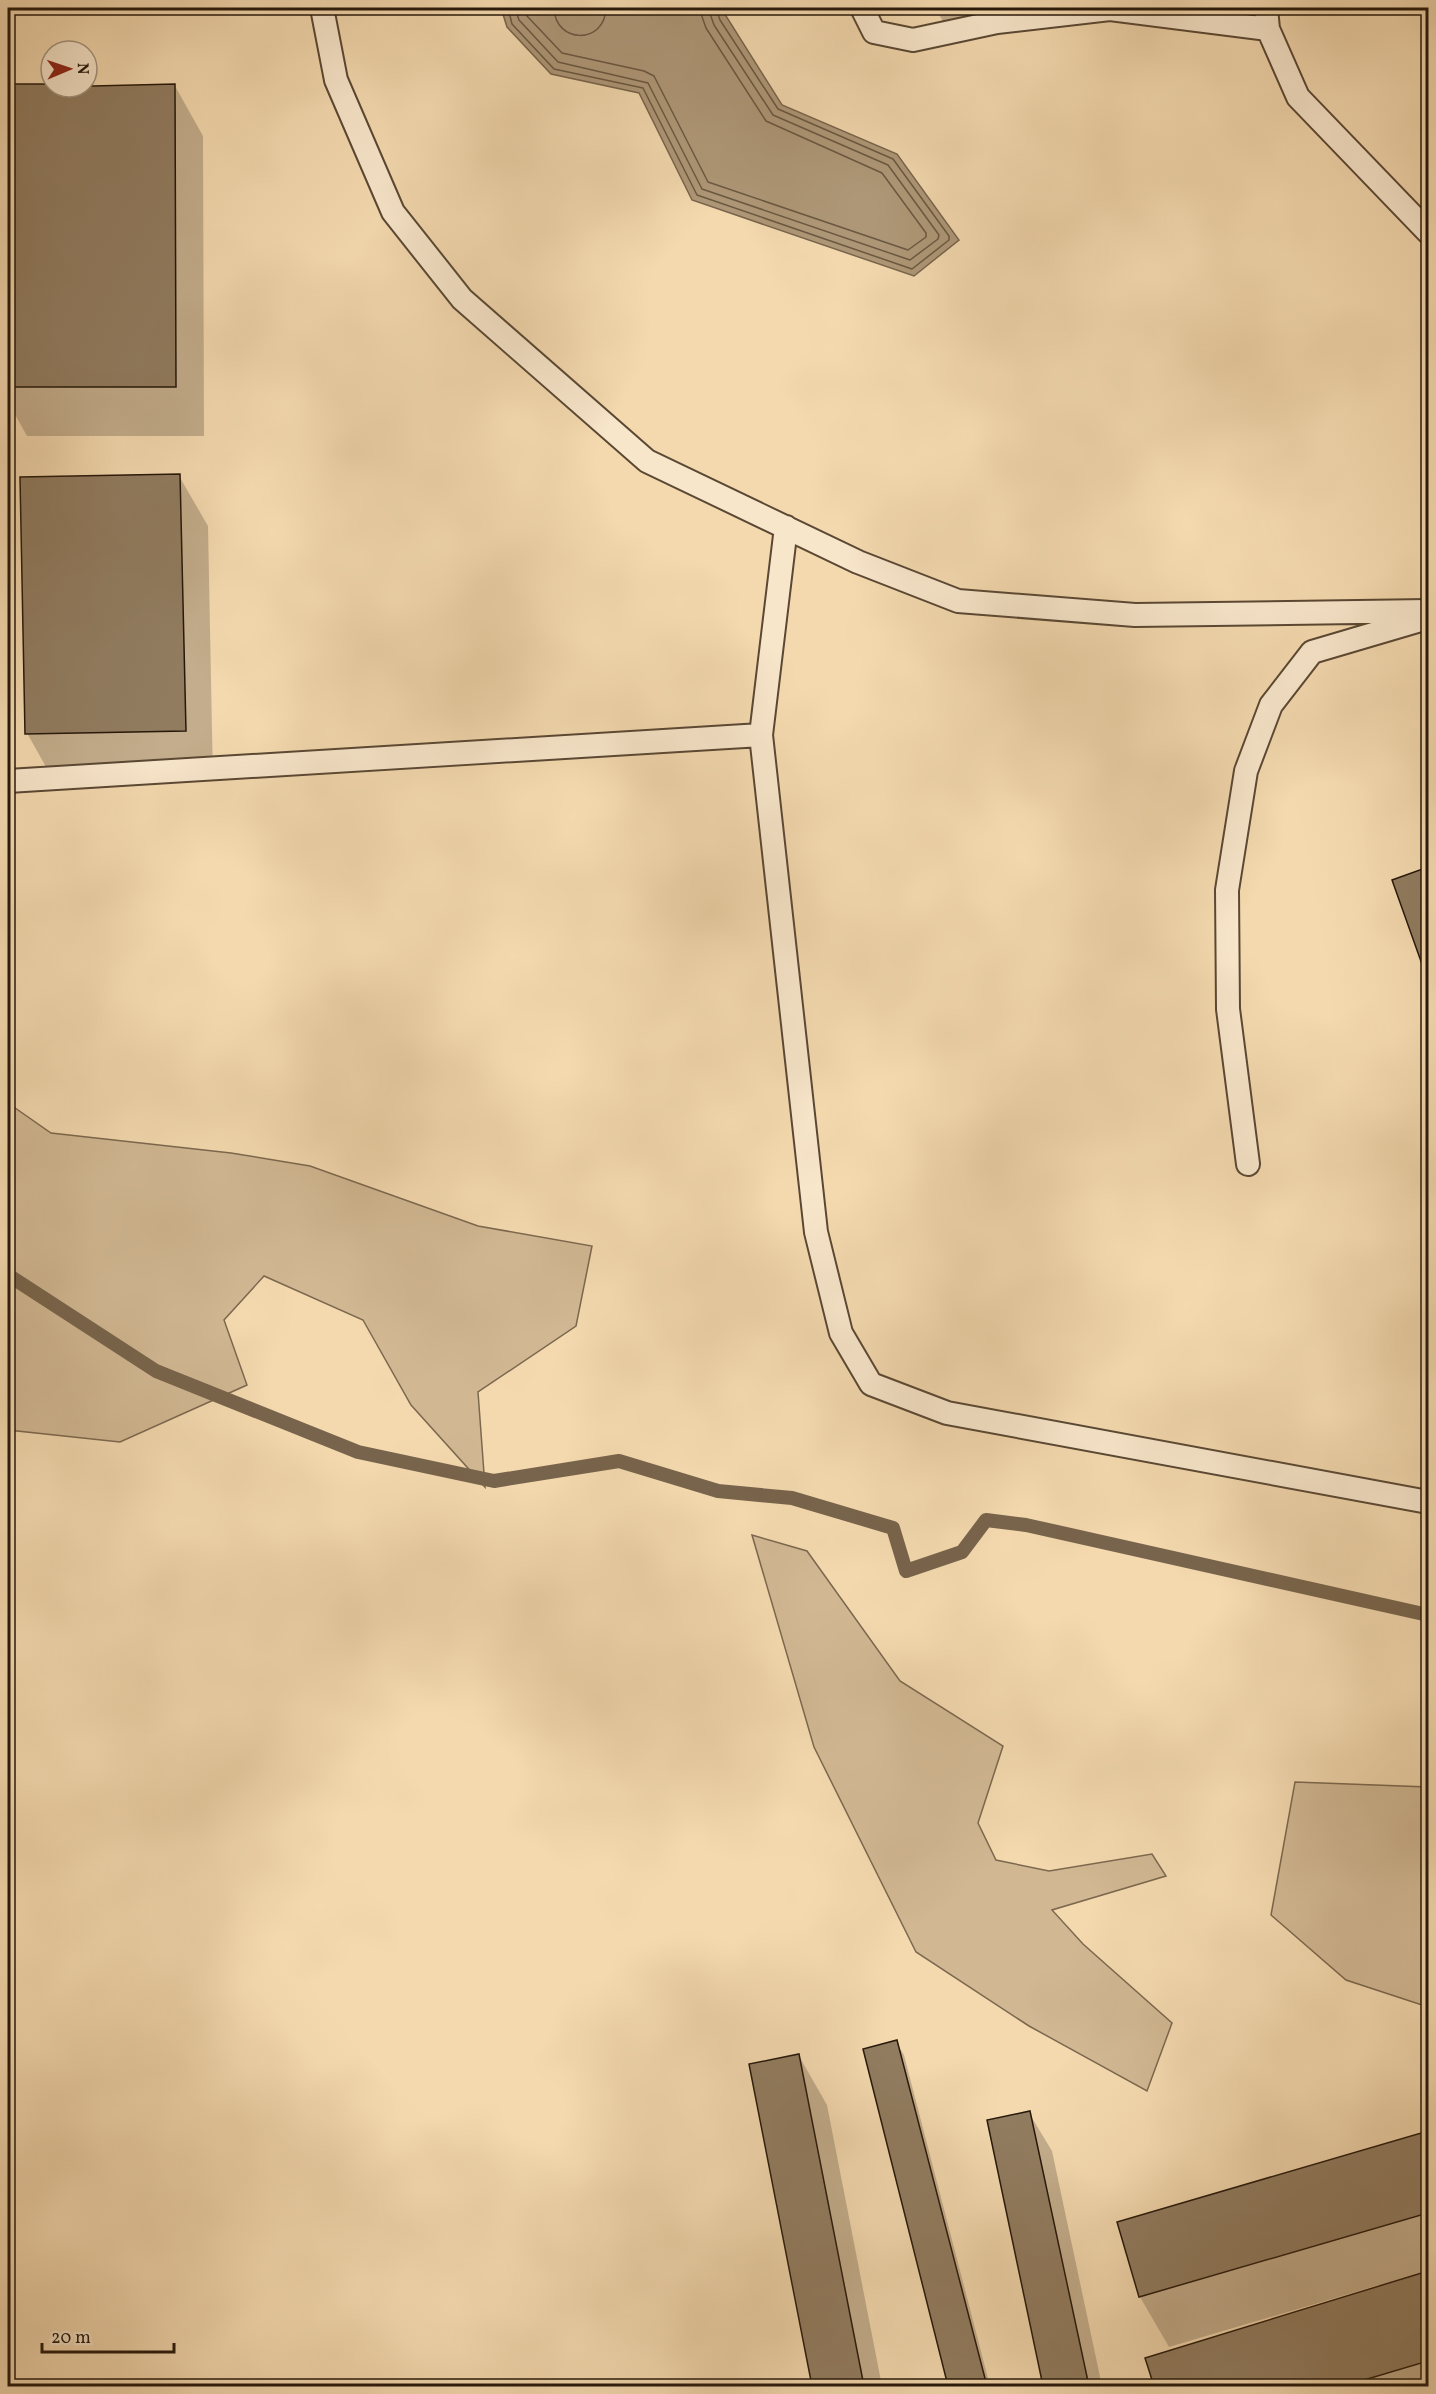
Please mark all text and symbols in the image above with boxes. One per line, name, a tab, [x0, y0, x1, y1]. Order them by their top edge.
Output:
north arrow	[39, 39, 99, 99]
text: N	[71, 62, 93, 75]
scale bar	[42, 2316, 174, 2354]
text: 20 m	[51, 2326, 91, 2351]

